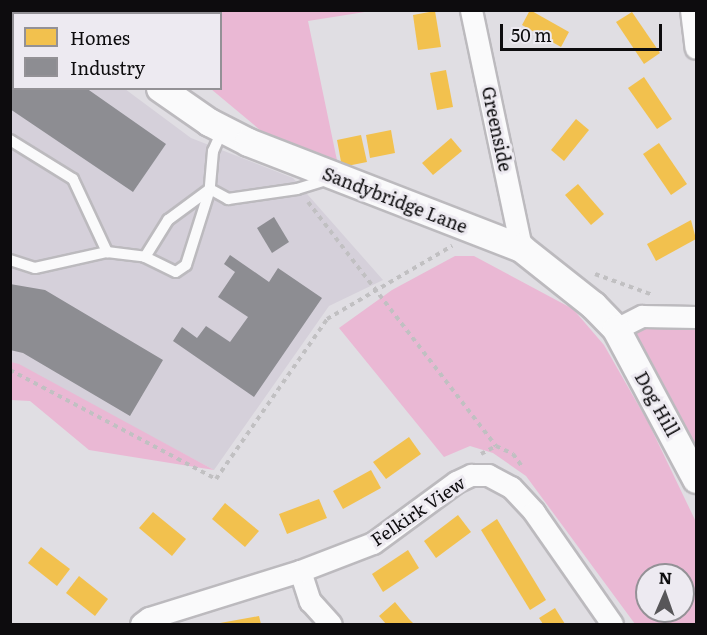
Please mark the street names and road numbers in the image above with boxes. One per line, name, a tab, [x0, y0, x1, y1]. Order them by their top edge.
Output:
street label: Greenside	[477, 84, 517, 174]
street label: Sandybridge Lane	[320, 162, 470, 238]
street label: Dog Hill	[630, 368, 684, 440]
street label: Felkirk View	[367, 472, 469, 550]

